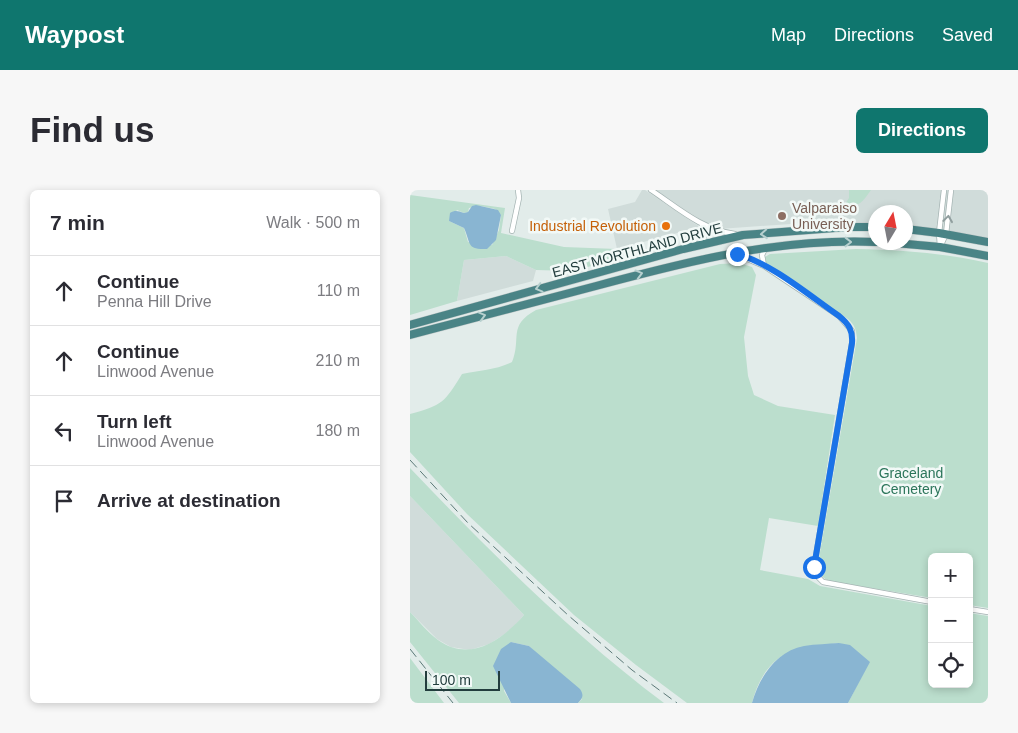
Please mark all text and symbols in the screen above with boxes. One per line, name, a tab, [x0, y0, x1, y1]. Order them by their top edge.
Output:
text: Waypost	[25, 21, 124, 48]
text: Map	[771, 25, 806, 45]
text: Directions	[834, 25, 914, 45]
text: Saved	[942, 25, 993, 45]
button: Directions	[856, 108, 988, 153]
text: Find us	[30, 110, 154, 149]
place label: Valparaiso University	[792, 200, 857, 232]
north arrow	[868, 205, 913, 250]
marker: Valparaiso University	[776, 210, 788, 222]
text: 7 min	[50, 211, 105, 234]
text: Walk · 500 m	[266, 214, 360, 231]
one-way arrow	[942, 215, 953, 223]
place label: Industrial Revolution	[529, 218, 656, 234]
street label: EAST MORTHLAND DRIVE	[550, 220, 724, 280]
marker: Industrial Revolution	[660, 220, 672, 232]
one-way arrow	[760, 228, 768, 239]
one-way arrow	[844, 237, 852, 247]
route end	[726, 243, 749, 266]
one-way arrow	[634, 270, 643, 280]
text: Continue	[97, 271, 179, 292]
icon: ahead	[50, 277, 78, 305]
text: 110 m	[317, 282, 360, 299]
one-way arrow	[536, 283, 544, 293]
text: Penna Hill Drive	[97, 293, 212, 310]
one-way arrow	[477, 311, 486, 322]
text: Continue	[97, 341, 179, 362]
icon: ahead	[50, 347, 78, 375]
text: 210 m	[316, 352, 360, 369]
text: Linwood Avenue	[97, 363, 214, 380]
text: Turn left	[97, 411, 172, 432]
icon: left	[50, 417, 78, 445]
text: 180 m	[316, 422, 360, 439]
text: Linwood Avenue	[97, 433, 214, 450]
park label: Graceland Cemetery	[879, 465, 943, 497]
icon: arrive	[50, 487, 78, 515]
text: Arrive at destination	[97, 490, 281, 511]
map controls	[928, 553, 973, 688]
button: +	[928, 553, 973, 598]
route start	[803, 556, 826, 579]
button: −	[928, 598, 973, 643]
button: locate	[928, 643, 973, 688]
scale bar	[425, 668, 500, 691]
text: 100 m	[432, 672, 471, 688]

